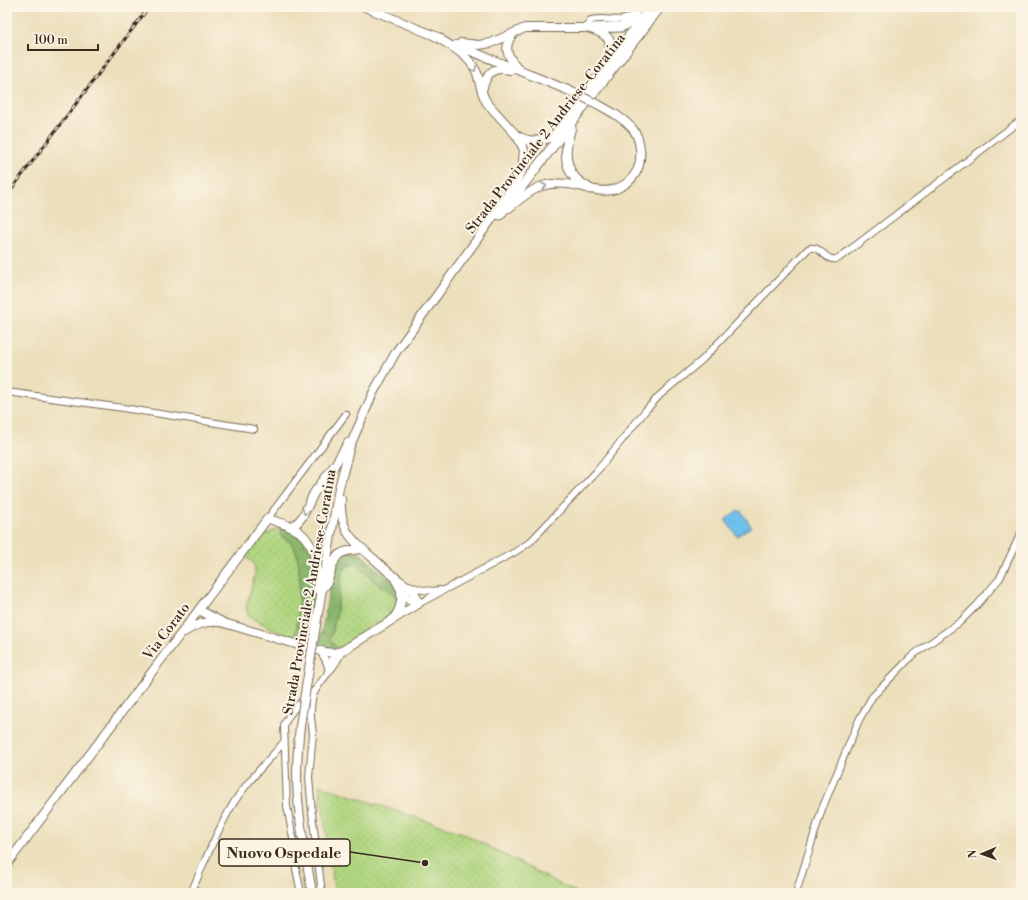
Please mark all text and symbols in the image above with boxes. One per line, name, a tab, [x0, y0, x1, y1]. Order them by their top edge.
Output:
scale bar	[28, 26, 98, 52]
street label: Strada Provinciale 2 Andriese-Coratina	[462, 29, 630, 237]
text: 100 m	[34, 33, 68, 48]
one-way arrow	[469, 64, 476, 72]
one-way arrow	[540, 182, 547, 191]
street label: Strada Provinciale 2 Andriese-Coratina	[279, 467, 341, 716]
one-way arrow	[302, 508, 309, 515]
street label: Via Corato	[139, 599, 194, 665]
north arrow	[962, 834, 1002, 874]
callout: Nuovo Ospedale	[219, 839, 350, 866]
text: Nuovo Ospedale	[227, 844, 341, 863]
text: N	[966, 849, 980, 859]

